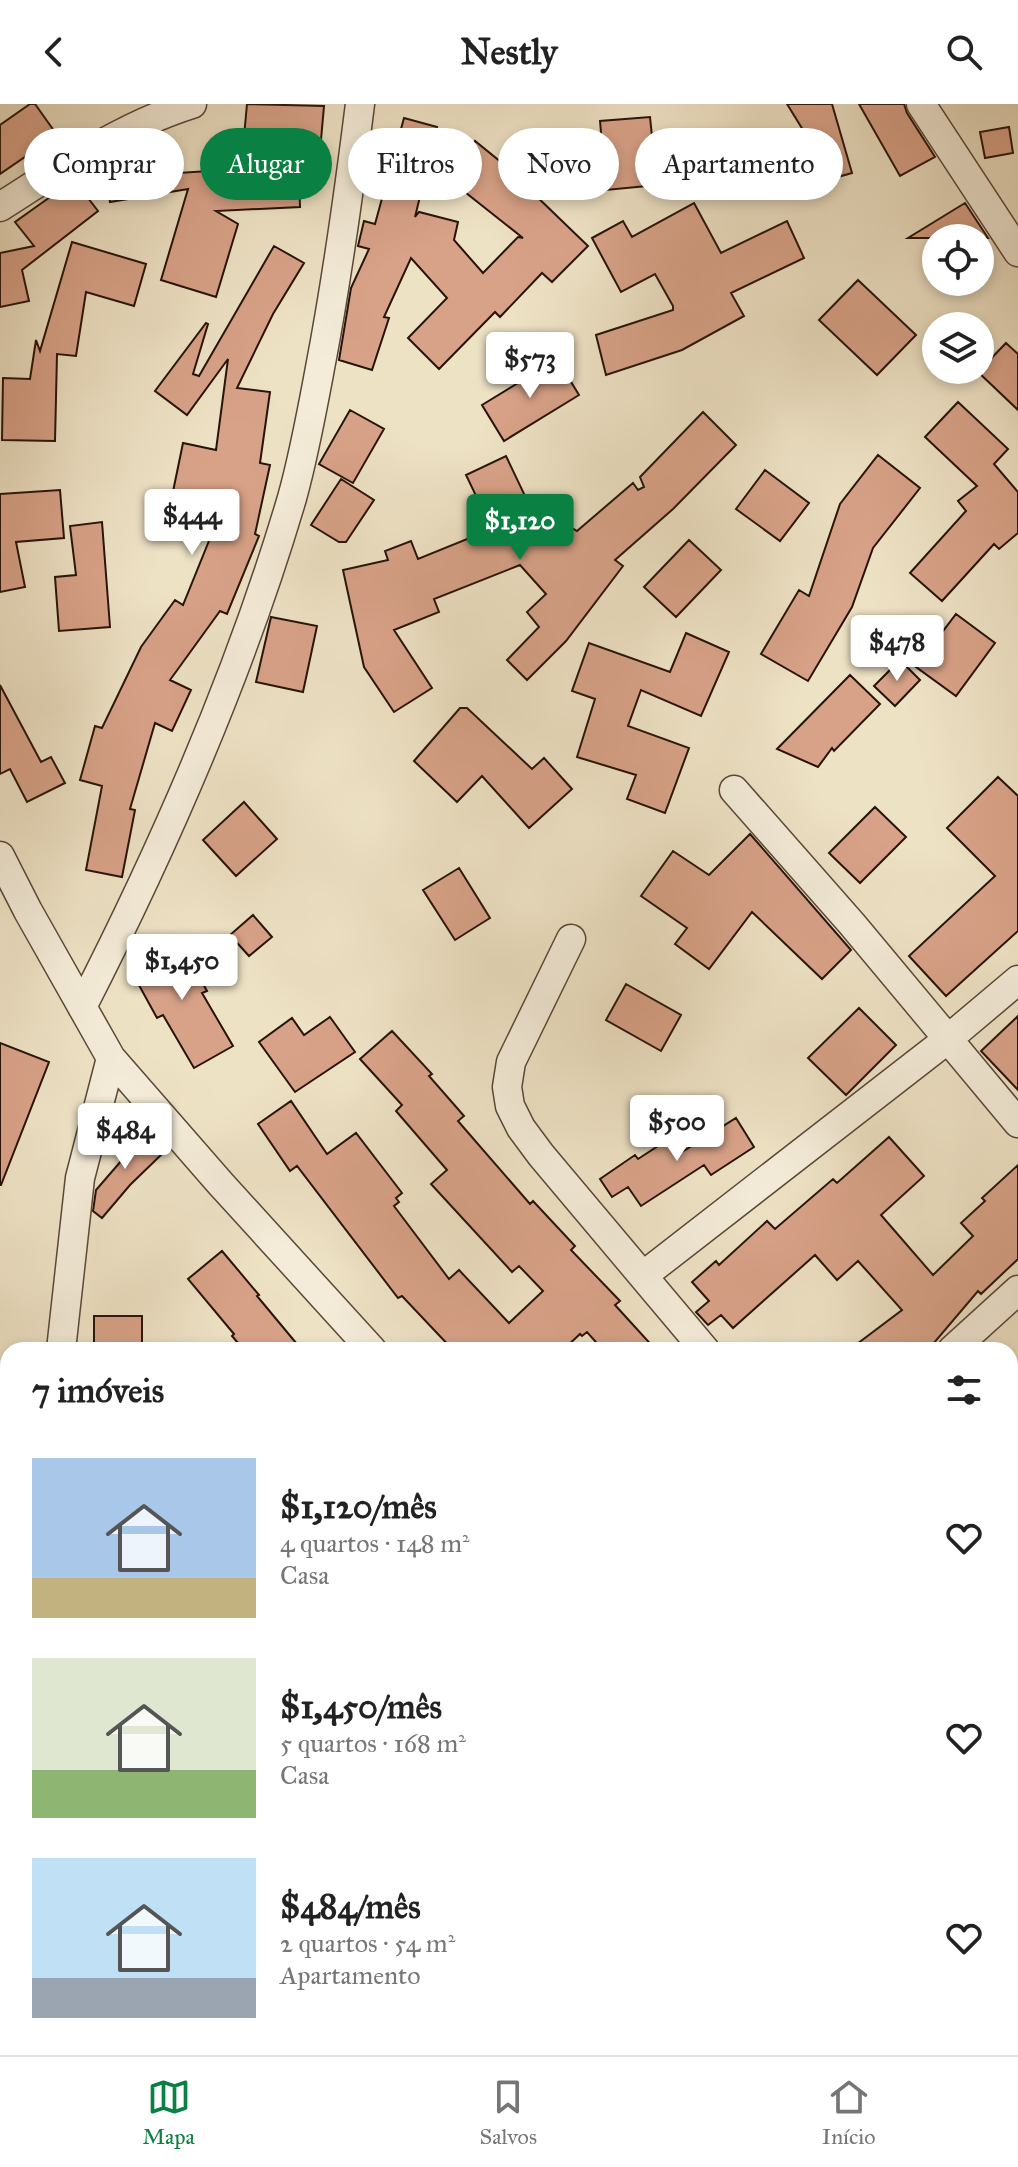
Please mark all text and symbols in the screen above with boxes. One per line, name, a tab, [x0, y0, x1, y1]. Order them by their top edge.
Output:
icon: back	[32, 30, 76, 74]
text: Nestly	[461, 30, 557, 74]
icon: search	[942, 30, 986, 74]
chip: Comprar	[24, 128, 184, 200]
chip: Alugar	[200, 128, 332, 200]
chip: Filtros	[348, 128, 482, 200]
chip: Novo	[498, 128, 619, 200]
chip: Apartamento	[635, 128, 843, 200]
map controls	[922, 224, 994, 384]
button: locate	[922, 224, 994, 296]
button: layers	[922, 312, 994, 384]
pin: $573	[483, 332, 577, 400]
text: $573	[504, 342, 556, 374]
pin: $444	[145, 489, 239, 557]
pin: $1,120	[455, 494, 585, 562]
text: $444	[162, 499, 222, 531]
text: $1,120	[485, 504, 555, 536]
pin: $478	[850, 615, 944, 683]
text: $478	[869, 625, 925, 657]
pin: $1,450	[117, 934, 247, 1002]
text: $1,450	[145, 944, 219, 976]
pin: $500	[630, 1095, 724, 1163]
pin: $484	[78, 1103, 172, 1171]
text: $500	[648, 1105, 706, 1137]
text: $484	[96, 1113, 154, 1145]
icon: filters	[942, 1368, 986, 1412]
text: 7 imóveis	[32, 1370, 164, 1411]
text: $1,120/mês	[280, 1486, 437, 1527]
icon: home	[96, 1490, 192, 1586]
icon: heart	[942, 1516, 986, 1560]
text: 4 quartos · 148 m²	[280, 1527, 470, 1559]
text: Casa	[280, 1559, 329, 1591]
text: $1,450/mês	[280, 1686, 442, 1727]
icon: home	[96, 1690, 192, 1786]
icon: heart	[942, 1716, 986, 1760]
text: 5 quartos · 168 m²	[280, 1727, 466, 1759]
text: Casa	[280, 1759, 329, 1791]
text: $484/mês	[280, 1886, 421, 1927]
icon: home	[96, 1890, 192, 1986]
icon: heart	[942, 1916, 986, 1960]
text: 2 quartos · 54 m²	[280, 1927, 455, 1959]
text: Apartamento	[280, 1959, 421, 1991]
tab: Mapa	[142, 2075, 195, 2150]
tab: Salvos	[480, 2075, 537, 2150]
tab: Início	[822, 2075, 876, 2150]

